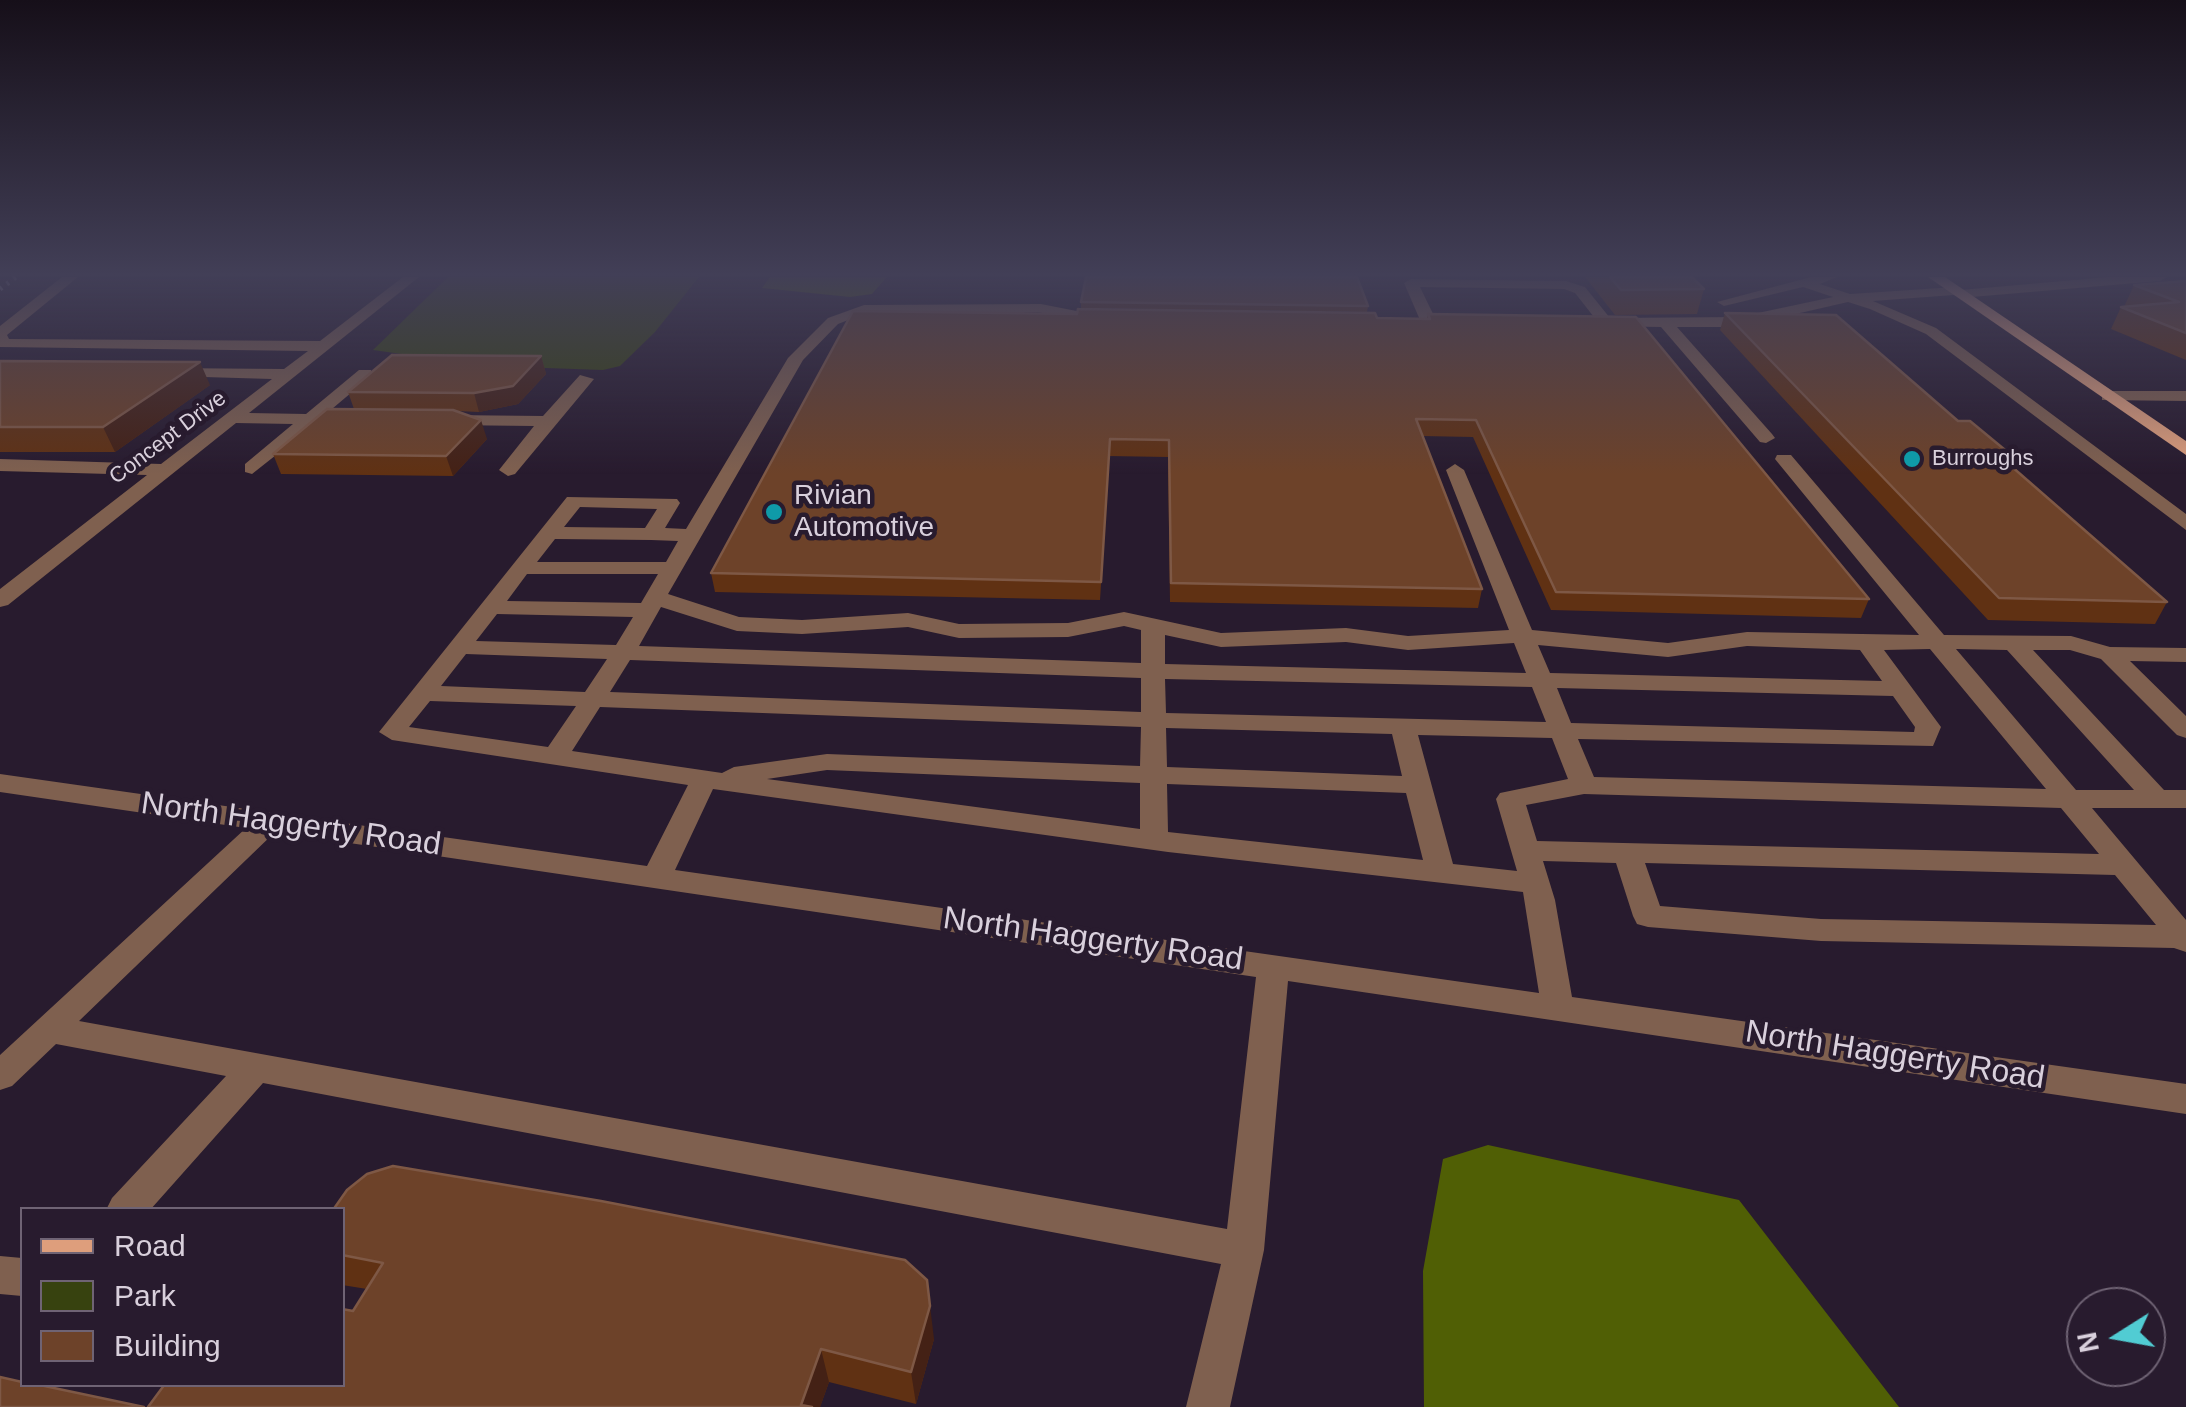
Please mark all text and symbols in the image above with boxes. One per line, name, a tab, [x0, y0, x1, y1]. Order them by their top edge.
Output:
street label: Concept Drive	[104, 386, 232, 490]
place label: Burroughs	[1932, 446, 2034, 472]
marker: Burroughs	[1901, 448, 1923, 470]
place label: Rivian Automotive	[794, 479, 934, 545]
marker: Rivian Automotive	[763, 501, 785, 523]
street label: North Haggerty Road	[139, 785, 443, 865]
street label: North Haggerty Road	[941, 900, 1245, 980]
street label: North Haggerty Road	[1743, 1013, 2047, 1099]
legend	[20, 1207, 345, 1387]
text: Road	[114, 1229, 186, 1262]
text: Park	[114, 1279, 176, 1312]
north arrow	[2066, 1287, 2166, 1387]
text: Building	[114, 1329, 221, 1362]
text: N	[2071, 1330, 2105, 1355]

